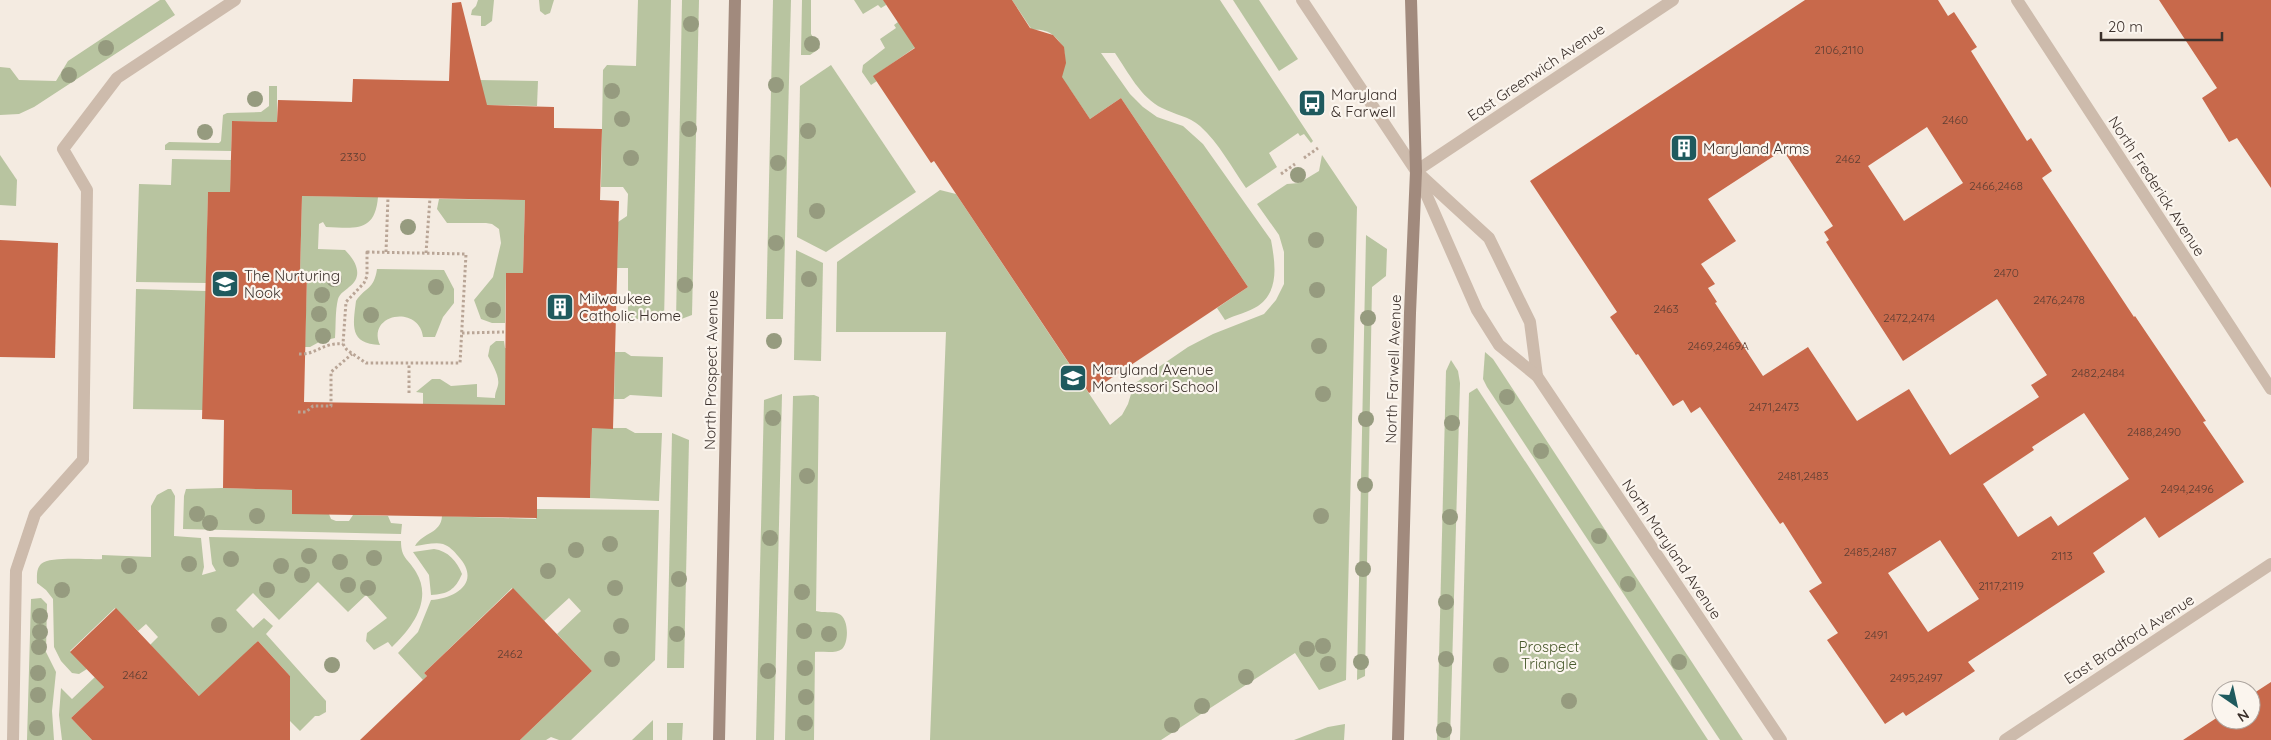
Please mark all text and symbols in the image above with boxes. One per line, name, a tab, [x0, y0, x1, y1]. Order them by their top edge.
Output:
scale bar	[2101, 10, 2222, 42]
text: 20 m	[2108, 17, 2143, 36]
street label: East Greenwich Avenue	[1464, 19, 1608, 125]
house number: 2106,2110	[1814, 42, 1864, 57]
place label: Maryland & Farwell	[1331, 85, 1397, 121]
bus stop icon: Maryland & Farwell	[1297, 88, 1327, 118]
house number: 2460	[1942, 112, 1968, 127]
street label: North Frederick Avenue	[2105, 112, 2209, 260]
building icon: Maryland Arms	[1669, 133, 1699, 163]
place label: Maryland Arms	[1703, 139, 1809, 158]
house number: 2330	[340, 149, 366, 164]
house number: 2462	[1835, 151, 1861, 166]
house number: 2466,2468	[1969, 178, 2023, 193]
house number: 2470	[1993, 265, 2019, 280]
place label: The Nurturing Nook	[244, 266, 340, 302]
school or university icon: The Nurturing Nook	[210, 269, 240, 299]
place label: Milwaukee Catholic Home	[579, 289, 681, 325]
street label: North Prospect Avenue	[700, 290, 722, 450]
building icon: Milwaukee Catholic Home	[545, 292, 575, 322]
house number: 2476,2478	[2033, 292, 2085, 307]
street label: North Farwell Avenue	[1381, 294, 1405, 444]
house number: 2463	[1653, 301, 1679, 316]
house number: 2472,2474	[1883, 310, 1935, 325]
house number: 2469,2469A	[1687, 338, 1749, 353]
place label: Maryland Avenue Montessori School	[1092, 360, 1218, 396]
school or university icon: Maryland Avenue Montessori School	[1058, 363, 1088, 393]
house number: 2482,2484	[2071, 365, 2125, 380]
house number: 2471,2473	[1749, 399, 1799, 414]
house number: 2488,2490	[2127, 424, 2181, 439]
house number: 2481,2483	[1777, 468, 1829, 483]
street label: North Maryland Avenue	[1618, 475, 1726, 623]
house number: 2494,2496	[2160, 481, 2214, 496]
house number: 2485,2487	[1843, 544, 1897, 559]
house number: 2113	[2051, 548, 2073, 563]
house number: 2117,2119	[1978, 578, 2024, 593]
street label: East Bradford Avenue	[2060, 590, 2198, 688]
house number: 2491	[1864, 627, 1888, 642]
park label: Prospect Triangle	[1519, 637, 1579, 673]
house number: 2462	[497, 646, 523, 661]
house number: 2462	[122, 667, 148, 682]
house number: 2495,2497	[1889, 670, 1943, 685]
north arrow	[2211, 680, 2261, 730]
text: N	[2234, 705, 2253, 726]

